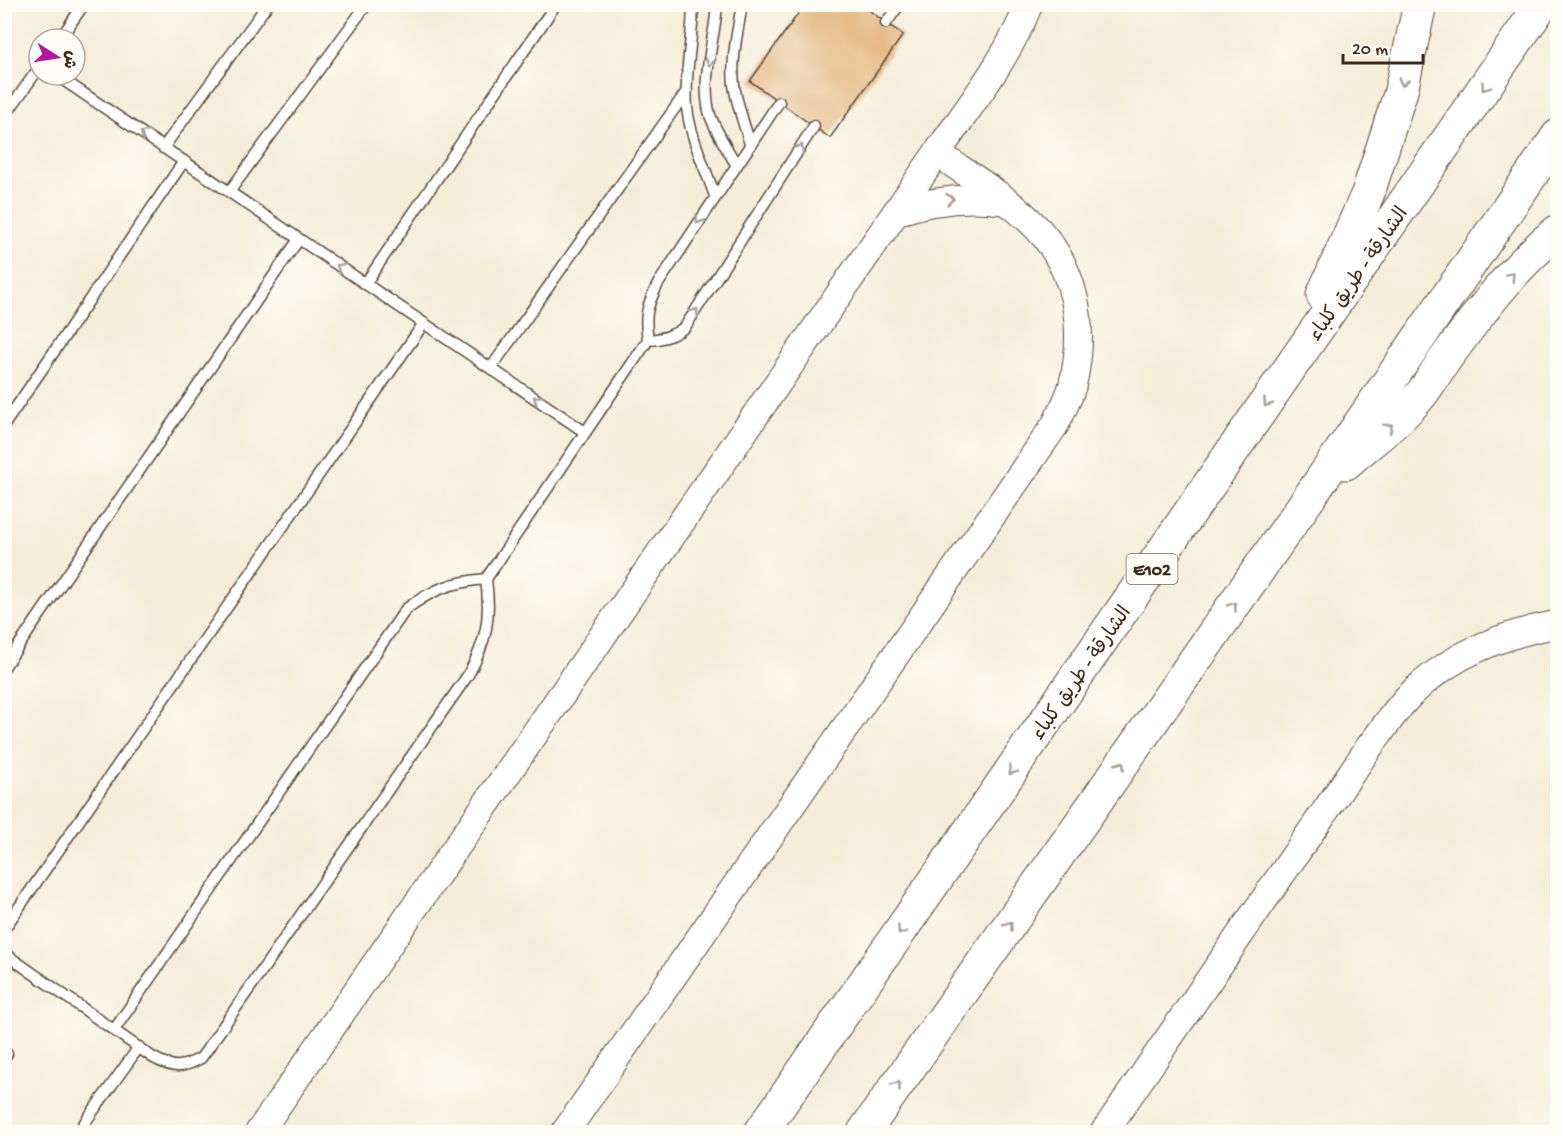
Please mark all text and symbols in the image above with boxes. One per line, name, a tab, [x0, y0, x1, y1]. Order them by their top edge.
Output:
north arrow	[27, 27, 87, 87]
scale bar	[1343, 27, 1422, 65]
text: 20 m	[1352, 40, 1388, 61]
text: ش	[57, 49, 79, 70]
one-way arrow	[704, 58, 716, 67]
one-way arrow	[1397, 77, 1410, 87]
one-way arrow	[1481, 81, 1492, 92]
one-way arrow	[139, 131, 150, 142]
one-way arrow	[793, 144, 804, 155]
one-way arrow	[945, 193, 955, 206]
street label: الشارقة - طريق كلباء	[1304, 203, 1415, 346]
one-way arrow	[695, 214, 707, 224]
one-way arrow	[336, 263, 347, 274]
one-way arrow	[1504, 272, 1515, 283]
one-way arrow	[688, 308, 699, 319]
one-way arrow	[532, 396, 543, 407]
one-way arrow	[1262, 397, 1274, 407]
one-way arrow	[1382, 423, 1393, 434]
road number: E102	[1126, 554, 1178, 584]
one-way arrow	[1226, 601, 1237, 612]
street label: الشارقة - طريق كلباء	[1027, 602, 1138, 745]
one-way arrow	[1114, 761, 1125, 772]
one-way arrow	[1008, 764, 1019, 775]
one-way arrow	[1002, 921, 1013, 932]
one-way arrow	[897, 924, 908, 935]
one-way arrow	[890, 1080, 901, 1091]

